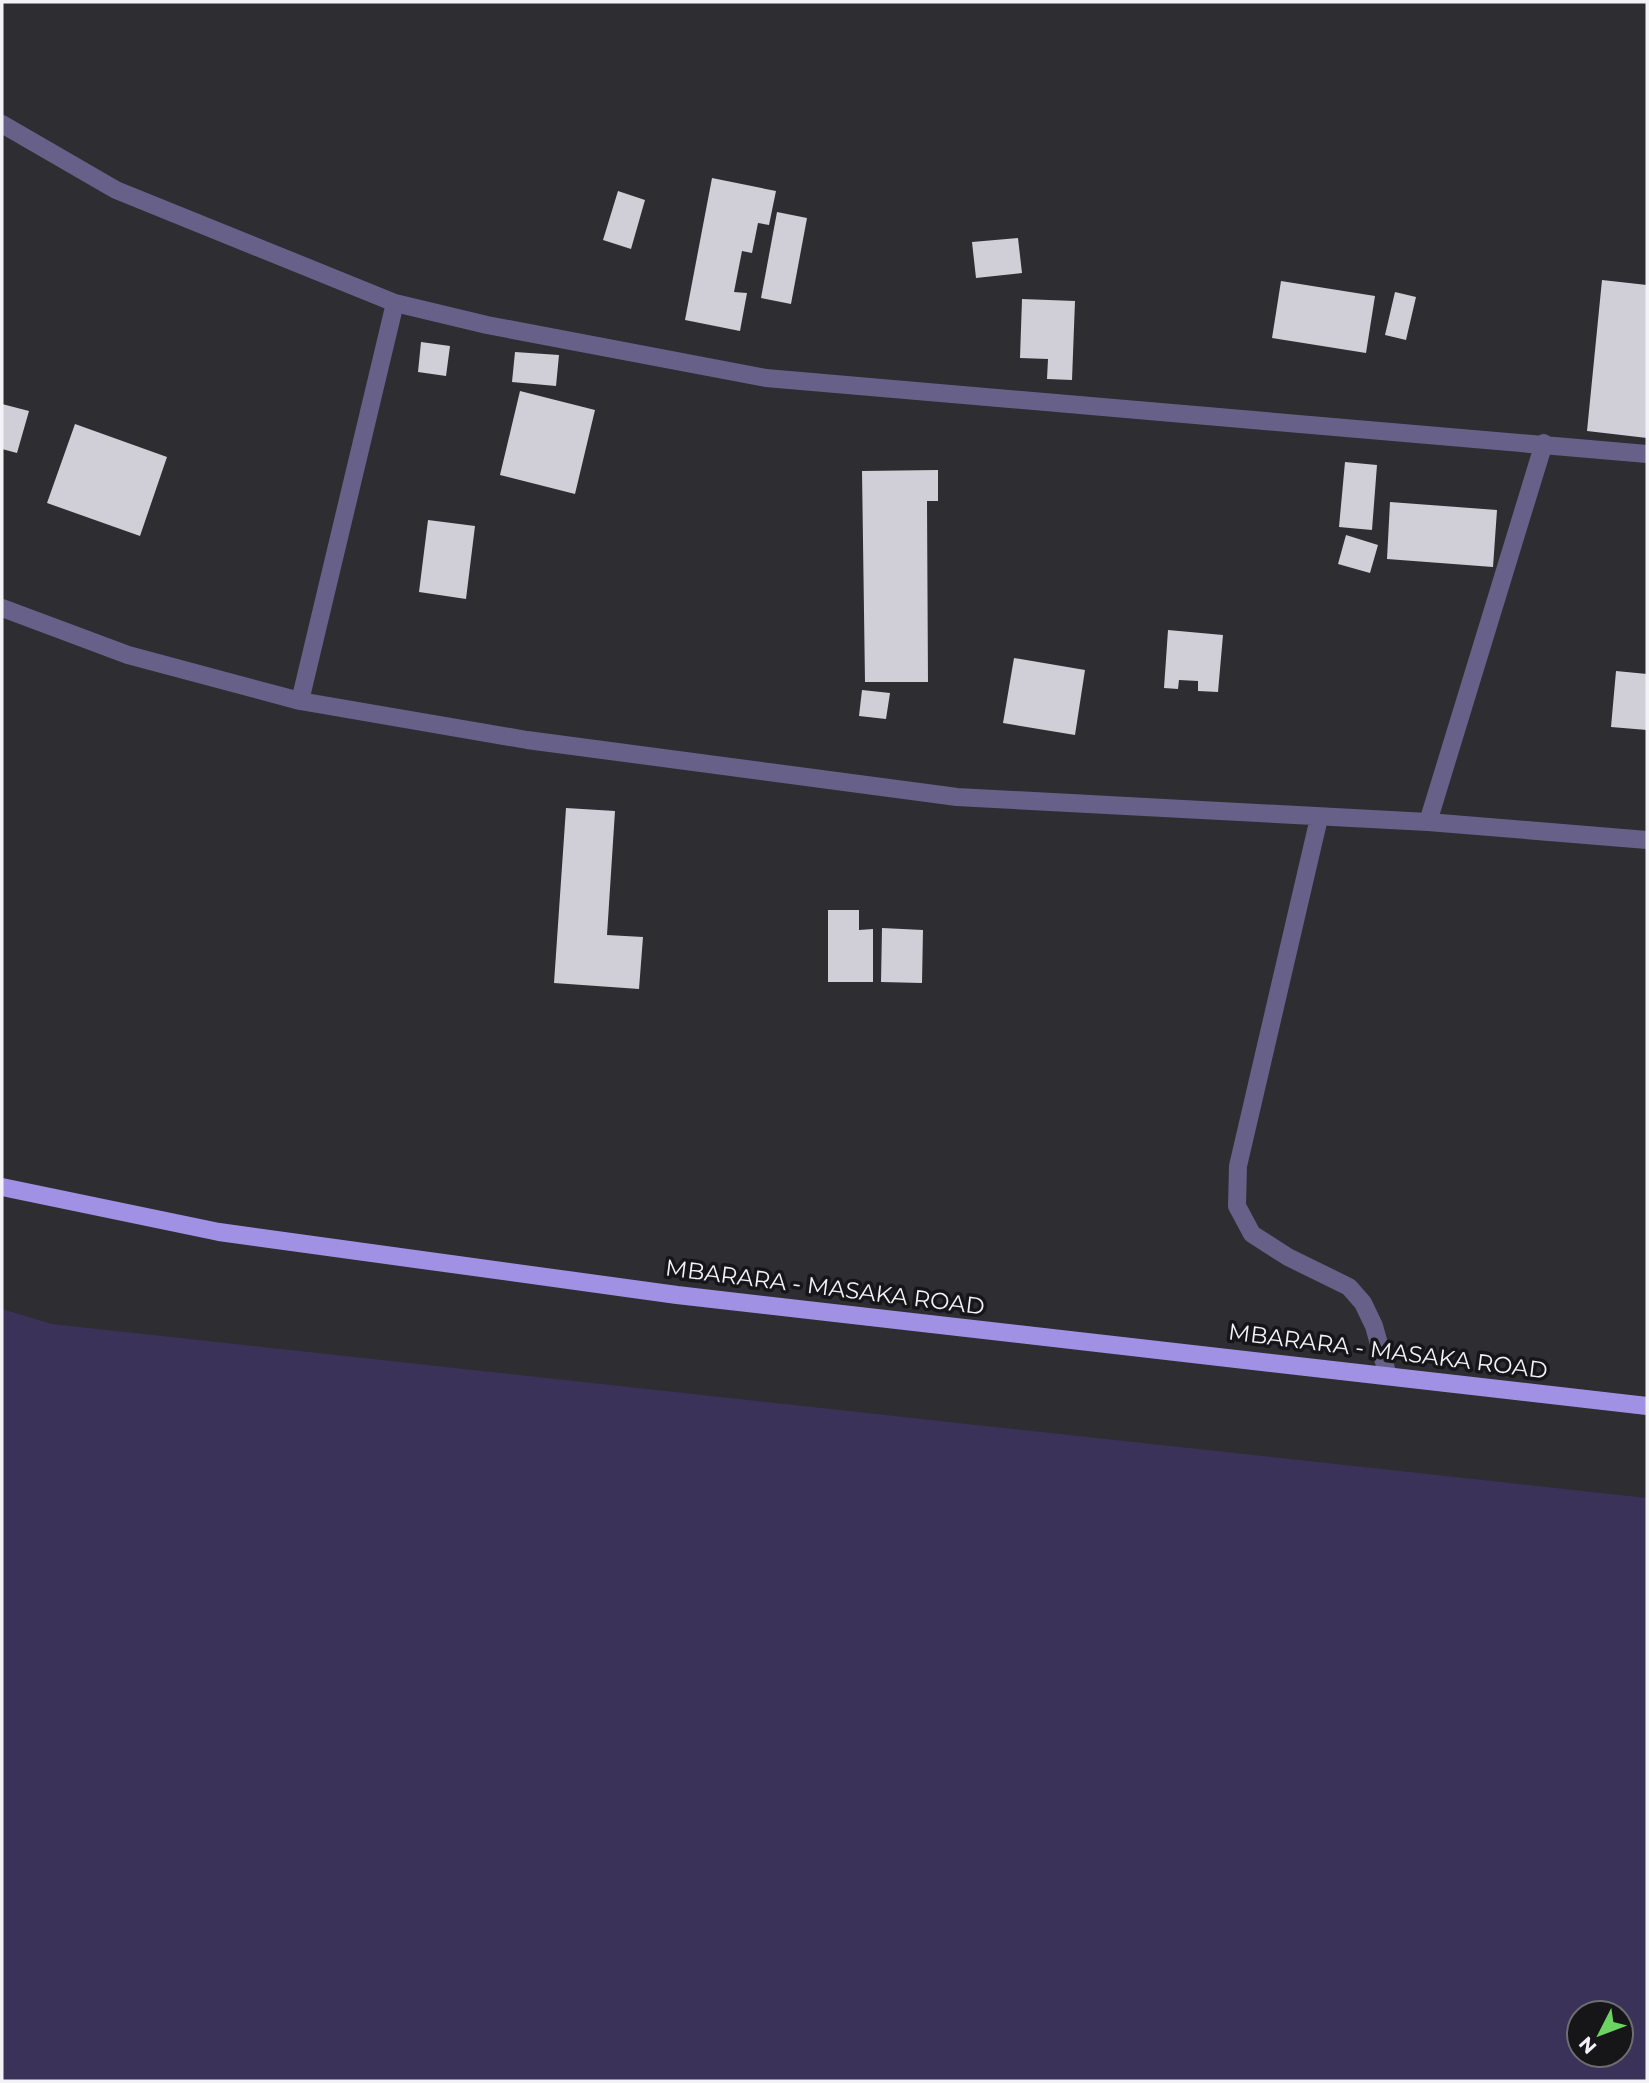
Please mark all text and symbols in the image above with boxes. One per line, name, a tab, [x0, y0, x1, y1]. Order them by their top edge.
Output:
street label: MBARARA - MASAKA ROAD	[664, 1254, 986, 1320]
street label: MBARARA - MASAKA ROAD	[1227, 1318, 1549, 1384]
north arrow	[1565, 1999, 1635, 2069]
text: N	[1574, 2032, 1601, 2058]

